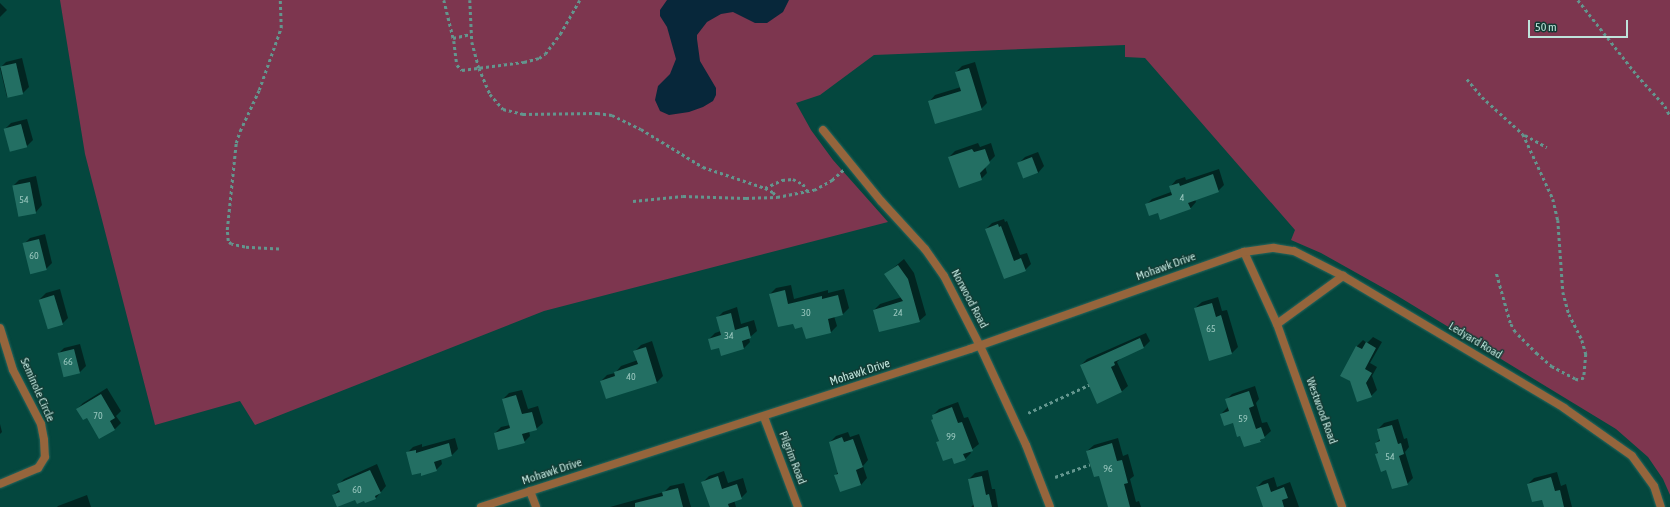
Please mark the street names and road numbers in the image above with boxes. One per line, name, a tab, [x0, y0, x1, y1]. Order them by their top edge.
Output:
street label: Mohawk Drive	[1134, 250, 1198, 284]
street label: Norwood Road	[947, 267, 991, 331]
street label: Ledyard Road	[1446, 319, 1504, 363]
street label: Seminole Circle	[17, 356, 57, 424]
street label: Mohawk Drive	[828, 357, 892, 389]
street label: Westwood Road	[1302, 376, 1340, 446]
street label: Pilgrim Road	[775, 429, 809, 487]
street label: Mohawk Drive	[520, 456, 584, 488]

